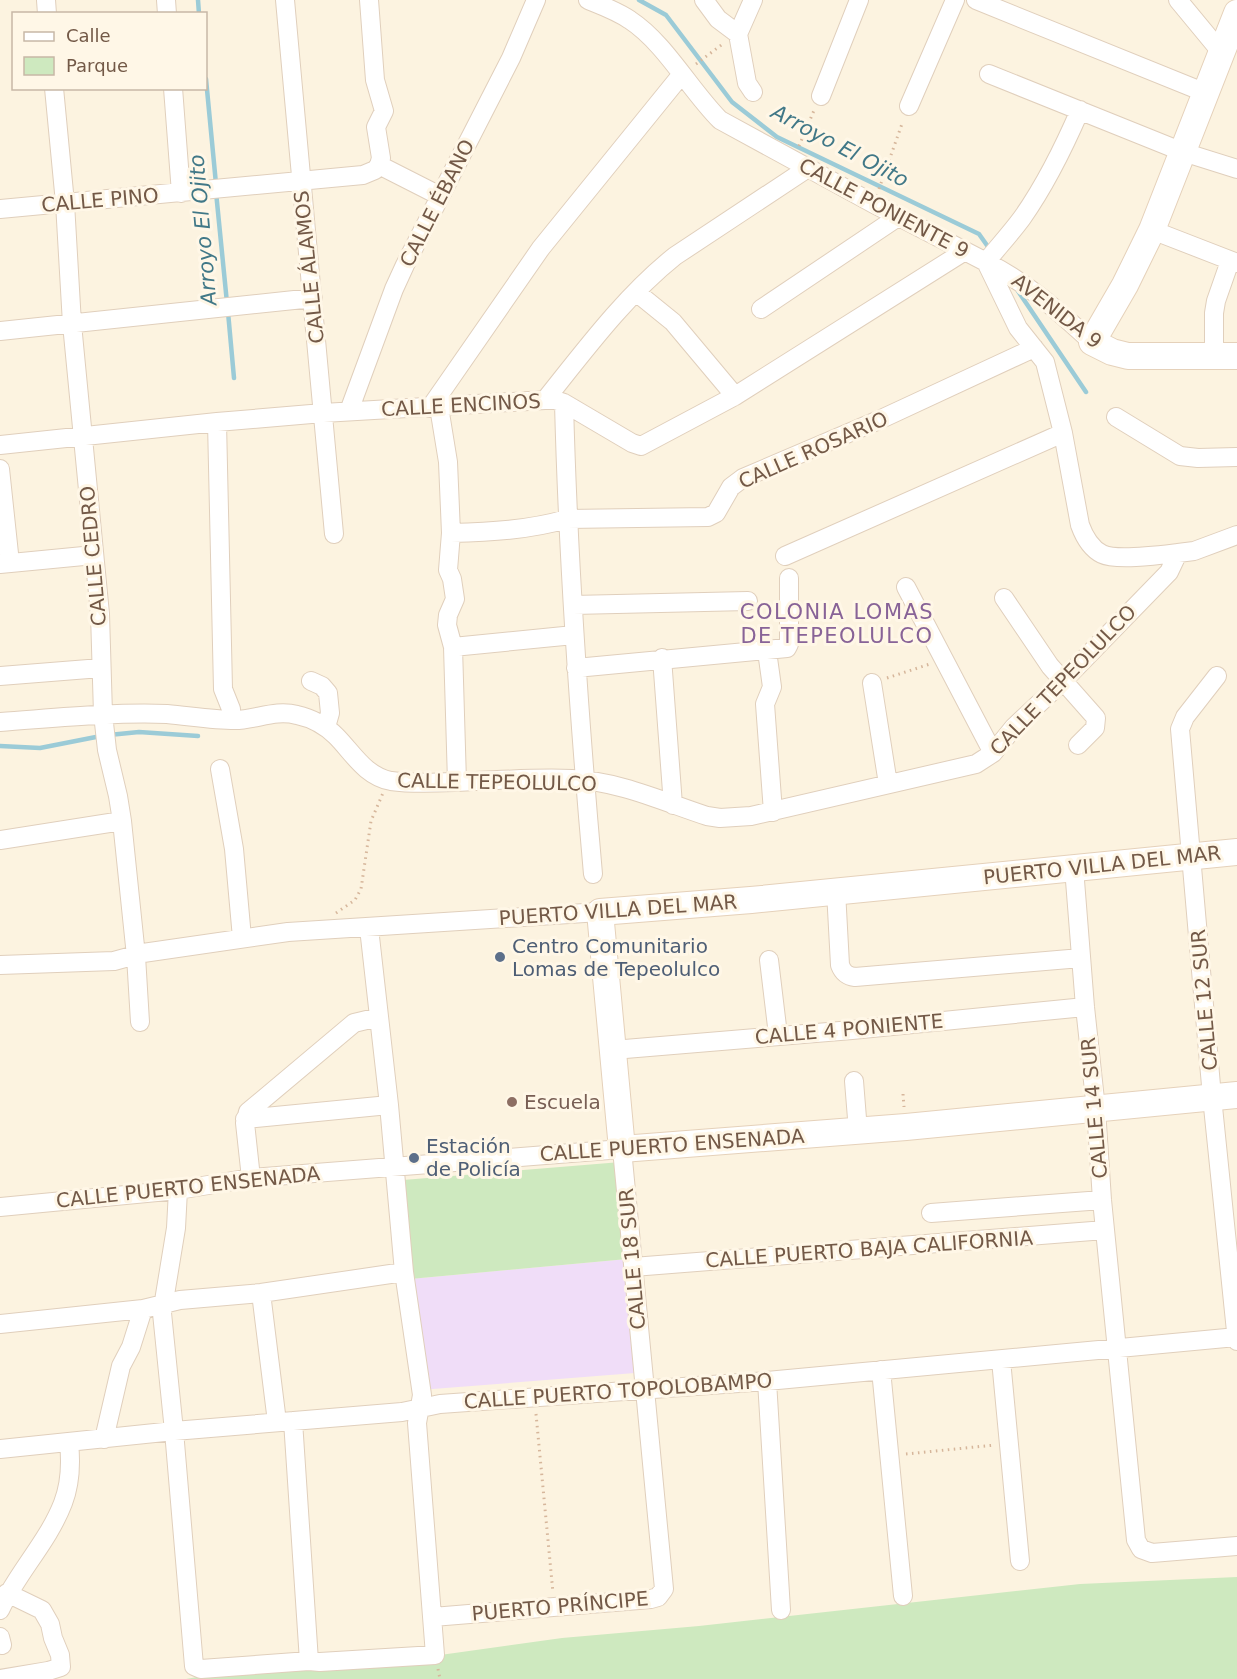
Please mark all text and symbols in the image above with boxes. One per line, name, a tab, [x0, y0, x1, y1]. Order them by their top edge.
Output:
legend	[12, 12, 207, 90]
text: Calle	[66, 25, 111, 46]
text: Parque	[66, 55, 128, 76]
water label: Arroyo El Ojito	[766, 99, 913, 192]
street label: CALLE ÉBANO	[395, 135, 479, 271]
water label: Arroyo El Ojito	[184, 153, 222, 309]
street label: CALLE PONIENTE 9	[795, 153, 973, 263]
street label: CALLE PINO	[40, 183, 160, 217]
street label: CALLE ÁLAMOS	[289, 189, 329, 345]
street label: AVENIDA 9	[1007, 268, 1107, 354]
street label: CALLE ENCINOS	[381, 389, 541, 421]
street label: CALLE ROSARIO	[735, 406, 891, 494]
street label: CALLE CEDRO	[75, 485, 111, 627]
district label: COLONIA LOMAS DE TEPEOLULCO	[740, 600, 934, 648]
street label: CALLE TEPEOLULCO	[985, 600, 1141, 760]
street label: CALLE TEPEOLULCO	[397, 768, 597, 796]
street label: PUERTO VILLA DEL MAR	[982, 841, 1222, 889]
street label: PUERTO VILLA DEL MAR	[498, 890, 738, 930]
street label: CALLE 12 SUR	[1186, 928, 1222, 1072]
place label: Centro Comunitario Lomas de Tepeolulco	[512, 934, 720, 981]
marker: Centro Comunitario Lomas de Tepeolulco	[493, 950, 507, 964]
street label: CALLE 4 PONIENTE	[754, 1009, 944, 1049]
street label: CALLE 14 SUR	[1076, 1036, 1112, 1180]
place label: Escuela	[524, 1090, 601, 1114]
marker: Escuela	[505, 1095, 519, 1109]
street label: CALLE PUERTO ENSENADA	[539, 1124, 805, 1166]
place label: Estación de Policía	[426, 1134, 521, 1181]
marker: Estación de Policía	[407, 1151, 421, 1165]
street label: CALLE PUERTO ENSENADA	[55, 1161, 322, 1213]
street label: CALLE 18 SUR	[614, 1187, 650, 1331]
street label: CALLE PUERTO BAJA CALIFORNIA	[704, 1226, 1034, 1272]
street label: CALLE PUERTO TOPOLOBAMPO	[463, 1368, 773, 1414]
street label: PUERTO PRÍNCIPE	[471, 1586, 649, 1626]

